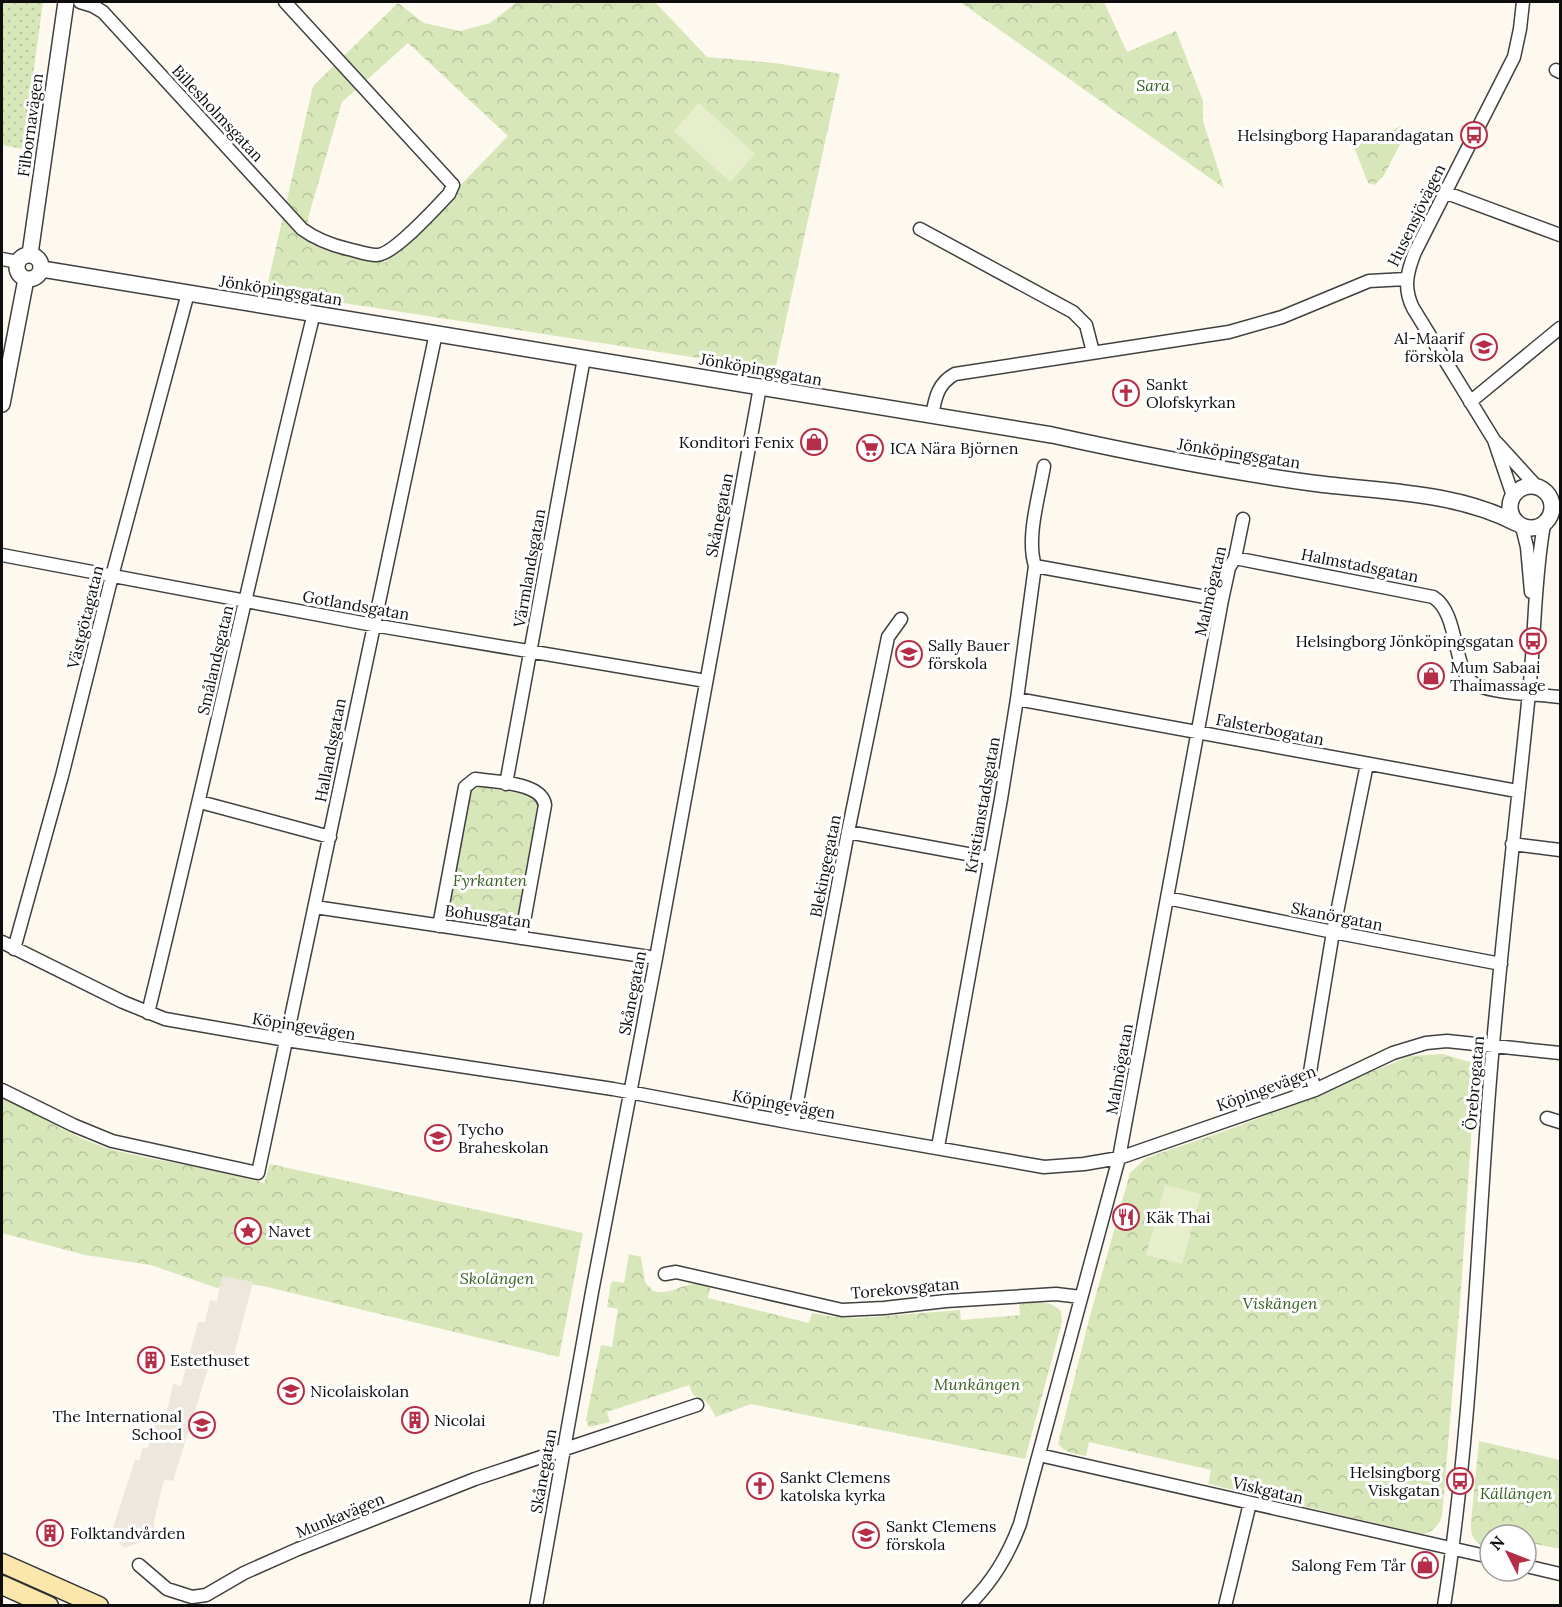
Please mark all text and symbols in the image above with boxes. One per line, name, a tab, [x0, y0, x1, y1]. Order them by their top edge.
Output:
street label: Billesholmsgatan	[168, 60, 268, 166]
street label: Filbornavägen	[13, 72, 47, 178]
park label: Sara	[1136, 75, 1170, 95]
bus stop icon: Helsingborg Haparandagatan	[1459, 120, 1489, 150]
place label: Helsingborg Haparandagatan	[1237, 125, 1454, 145]
street label: Husensjövägen	[1383, 160, 1450, 270]
street label: Jönköpingsgatan	[217, 270, 344, 310]
place label: Al-Maarif förskola	[1393, 328, 1466, 366]
school or university icon: Al-Maarif förskola	[1469, 332, 1499, 362]
street label: Jönköpingsgatan	[697, 348, 824, 390]
place label: Sankt Olofskyrkan	[1146, 374, 1236, 412]
church icon: Sankt Olofskyrkan	[1111, 378, 1141, 408]
shop icon: Konditori Fenix	[799, 427, 829, 457]
place label: Konditori Fenix	[679, 432, 795, 452]
supermarket icon: ICA Nära Björnen	[855, 433, 885, 463]
street label: Jönköpingsgatan	[1175, 433, 1302, 473]
place label: ICA Nära Björnen	[890, 438, 1019, 458]
street label: Skånegatan	[701, 471, 737, 559]
street label: Värmlandsgatan	[509, 507, 549, 630]
street label: Malmögatan	[1190, 544, 1230, 638]
street label: Halmstadsgatan	[1300, 544, 1421, 586]
street label: Västgötagatan	[62, 563, 108, 672]
street label: Gotlandsgatan	[301, 586, 411, 624]
street label: Smålandsgatan	[193, 603, 237, 717]
bus stop icon: Helsingborg Jönköpingsgatan	[1518, 626, 1548, 656]
place label: Helsingborg Jönköpingsgatan	[1295, 631, 1514, 651]
place label: Sally Bauer förskola	[928, 635, 1010, 673]
school or university icon: Sally Bauer förskola	[894, 639, 924, 669]
place label: Mum Sabaai Thaimassage	[1450, 657, 1546, 695]
shop icon: Mum Sabaai Thaimassage	[1416, 661, 1446, 691]
street label: Hallandsgatan	[310, 696, 350, 804]
street label: Falsterbogatan	[1214, 709, 1326, 749]
street label: Kristianstadsgatan	[960, 735, 1004, 875]
street label: Blekingegatan	[805, 813, 845, 919]
park label: Fyrkanten	[453, 870, 527, 890]
street label: Skanörgatan	[1289, 897, 1385, 935]
street label: Bohusgatan	[444, 900, 533, 932]
street label: Skånegatan	[614, 949, 650, 1037]
street label: Köpingevägen	[251, 1008, 357, 1044]
street label: Malmögatan	[1101, 1022, 1137, 1116]
street label: Örebrogatan	[1460, 1035, 1488, 1131]
street label: Köpingevägen	[1213, 1061, 1319, 1115]
street label: Köpingevägen	[731, 1085, 837, 1123]
place label: Tycho Braheskolan	[458, 1119, 549, 1157]
school or university icon: Tycho Braheskolan	[423, 1123, 453, 1153]
restaurant icon: Käk Thai	[1111, 1202, 1141, 1232]
place label: Käk Thai	[1146, 1207, 1211, 1227]
place icon: Navet	[233, 1216, 263, 1246]
place label: Navet	[268, 1221, 312, 1241]
park label: Skolängen	[460, 1268, 534, 1288]
street label: Torekovsgatan	[850, 1273, 960, 1303]
park label: Viskängen	[1242, 1293, 1318, 1313]
building icon: Estethuset	[136, 1345, 166, 1375]
place label: Estethuset	[170, 1350, 250, 1370]
park label: Munkängen	[934, 1374, 1020, 1394]
school or university icon: Nicolaiskolan	[276, 1376, 306, 1406]
place label: Nicolaiskolan	[310, 1381, 409, 1401]
building icon: Nicolai	[400, 1405, 430, 1435]
place label: The International School	[52, 1406, 182, 1444]
school or university icon: The International School	[187, 1410, 217, 1440]
place label: Nicolai	[434, 1410, 486, 1430]
street label: Skånegatan	[526, 1427, 560, 1515]
place label: Helsingborg Viskgatan	[1350, 1462, 1441, 1500]
bus stop icon: Helsingborg Viskgatan	[1445, 1466, 1475, 1496]
place label: Sankt Clemens katolska kyrka	[780, 1467, 890, 1505]
church icon: Sankt Clemens katolska kyrka	[745, 1471, 775, 1501]
street label: Viskgatan	[1230, 1472, 1306, 1508]
park label: Källängen	[1480, 1483, 1553, 1503]
street label: Munkavägen	[293, 1488, 388, 1542]
place label: Sankt Clemens förskola	[886, 1516, 996, 1554]
building icon: Folktandvården	[35, 1518, 65, 1548]
school or university icon: Sankt Clemens förskola	[851, 1520, 881, 1550]
place label: Folktandvården	[70, 1523, 186, 1543]
north arrow	[1478, 1523, 1538, 1583]
text: N	[1485, 1532, 1508, 1554]
shop icon: Salong Fem Tår	[1410, 1550, 1440, 1580]
place label: Salong Fem Tår	[1291, 1555, 1406, 1575]

